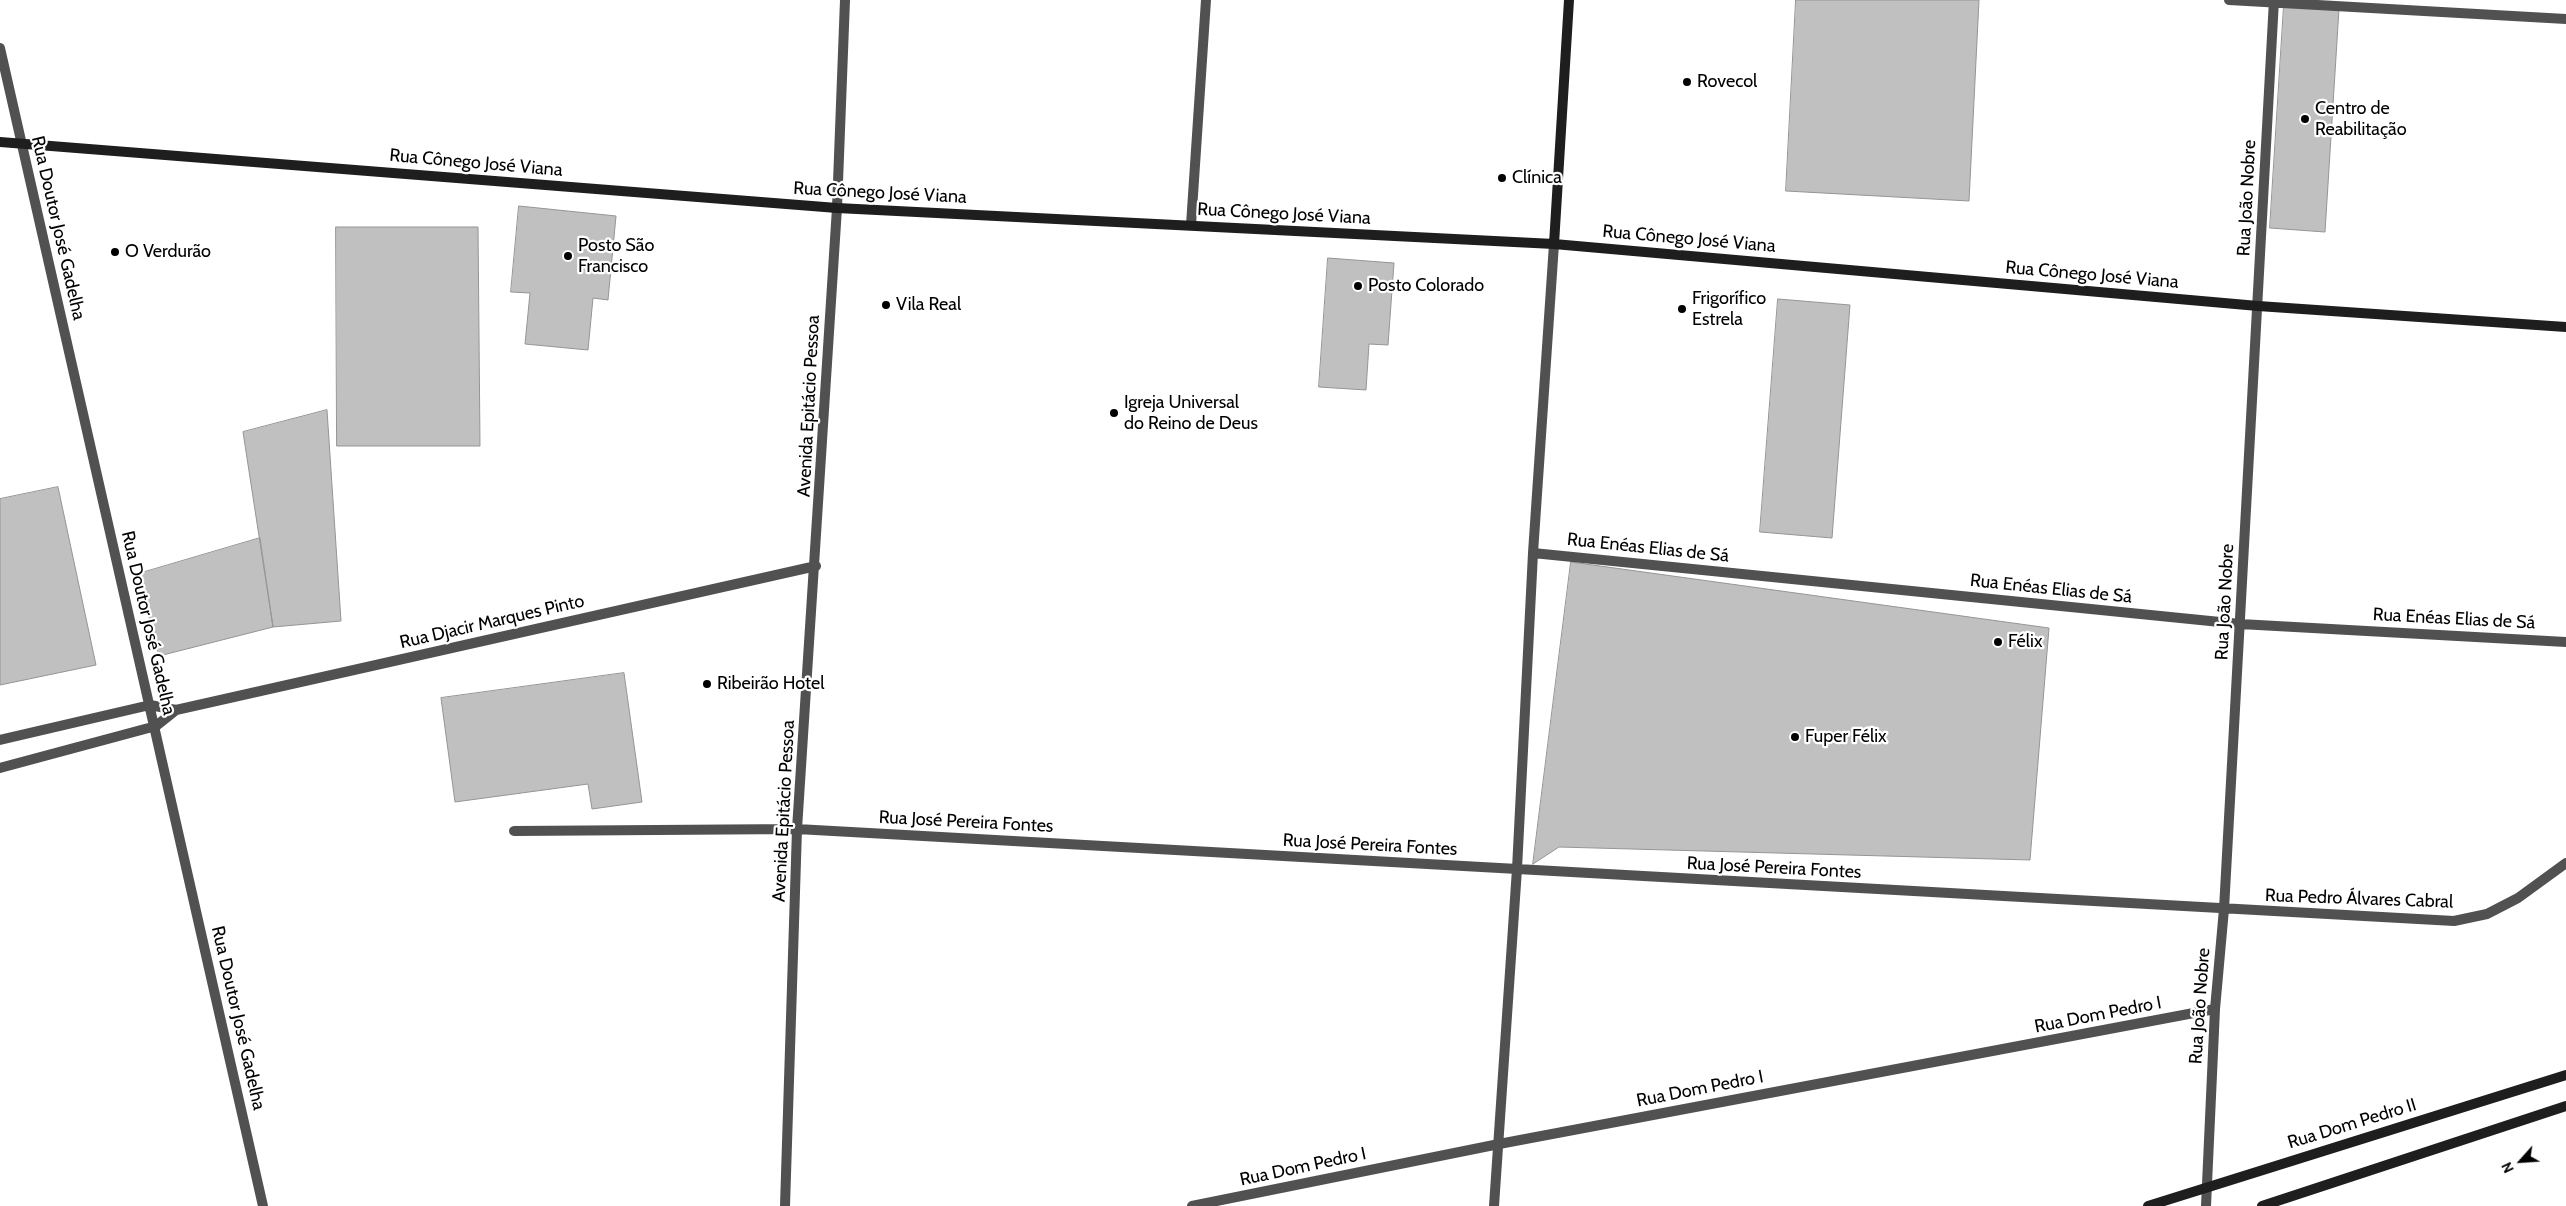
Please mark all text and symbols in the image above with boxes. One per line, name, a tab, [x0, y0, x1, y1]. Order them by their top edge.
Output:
place label: Rovecol	[1697, 71, 1757, 93]
marker: Rovecol	[1681, 76, 1693, 88]
place label: Centro de Reabilitação	[2315, 98, 2407, 140]
marker: Centro de Reabilitação	[2299, 113, 2311, 125]
street label: Rua Doutor José Gadelha	[26, 134, 90, 322]
street label: Rua João Nobre	[2233, 139, 2261, 257]
street label: Rua Cônego José Viana	[389, 145, 563, 181]
place label: Clínica	[1512, 167, 1562, 189]
marker: Clínica	[1496, 172, 1508, 184]
street label: Rua Cônego José Viana	[793, 178, 967, 208]
street label: Rua Cônego José Viana	[1197, 199, 1371, 229]
street label: Rua Cônego José Viana	[1602, 221, 1776, 257]
place label: Posto São Francisco	[578, 235, 654, 278]
place label: O Verdurão	[125, 241, 211, 263]
marker: O Verdurão	[109, 246, 121, 258]
marker: Posto São Francisco	[562, 250, 574, 262]
street label: Rua Cônego José Viana	[2005, 257, 2179, 293]
place label: Posto Colorado	[1368, 275, 1484, 297]
marker: Posto Colorado	[1352, 280, 1364, 292]
place label: Frigorífico Estrela	[1692, 288, 1766, 330]
place label: Vila Real	[896, 294, 961, 316]
marker: Vila Real	[880, 299, 892, 311]
marker: Frigorífico Estrela	[1676, 303, 1688, 315]
street label: Avenida Epitácio Pessoa	[793, 315, 825, 497]
place label: Igreja Universal do Reino de Deus	[1124, 392, 1258, 434]
marker: Igreja Universal do Reino de Deus	[1108, 407, 1120, 419]
street label: Rua Doutor José Gadelha	[116, 529, 180, 717]
street label: Rua Enéas Elias de Sá	[1566, 529, 1730, 567]
street label: Rua João Nobre	[2211, 543, 2239, 661]
street label: Rua Enéas Elias de Sá	[1969, 570, 2133, 608]
street label: Rua Djacir Marques Pinto	[398, 590, 586, 654]
street label: Rua Enéas Elias de Sá	[2372, 604, 2536, 634]
place label: Félix	[2008, 631, 2042, 653]
marker: Félix	[1992, 636, 2004, 648]
place label: Ribeirão Hotel	[717, 673, 824, 695]
marker: Ribeirão Hotel	[701, 678, 713, 690]
street label: Avenida Epitácio Pessoa	[768, 720, 800, 902]
place label: Fuper Félix	[1805, 726, 1887, 748]
marker: Fuper Félix	[1789, 731, 1801, 743]
street label: Rua José Pereira Fontes	[878, 807, 1054, 837]
street label: Rua José Pereira Fontes	[1282, 830, 1458, 860]
street label: Rua José Pereira Fontes	[1686, 853, 1862, 883]
street label: Rua Pedro Álvares Cabral	[2265, 885, 2453, 913]
street label: Rua Doutor José Gadelha	[206, 924, 270, 1112]
street label: Rua João Nobre	[2185, 947, 2215, 1065]
street label: Rua Dom Pedro I	[2033, 992, 2163, 1038]
street label: Rua Dom Pedro I	[1635, 1066, 1765, 1112]
street label: Rua Dom Pedro II	[2285, 1094, 2419, 1154]
north arrow	[2496, 1136, 2546, 1186]
street label: Rua Dom Pedro I	[1238, 1143, 1368, 1191]
text: N	[2497, 1159, 2518, 1176]

